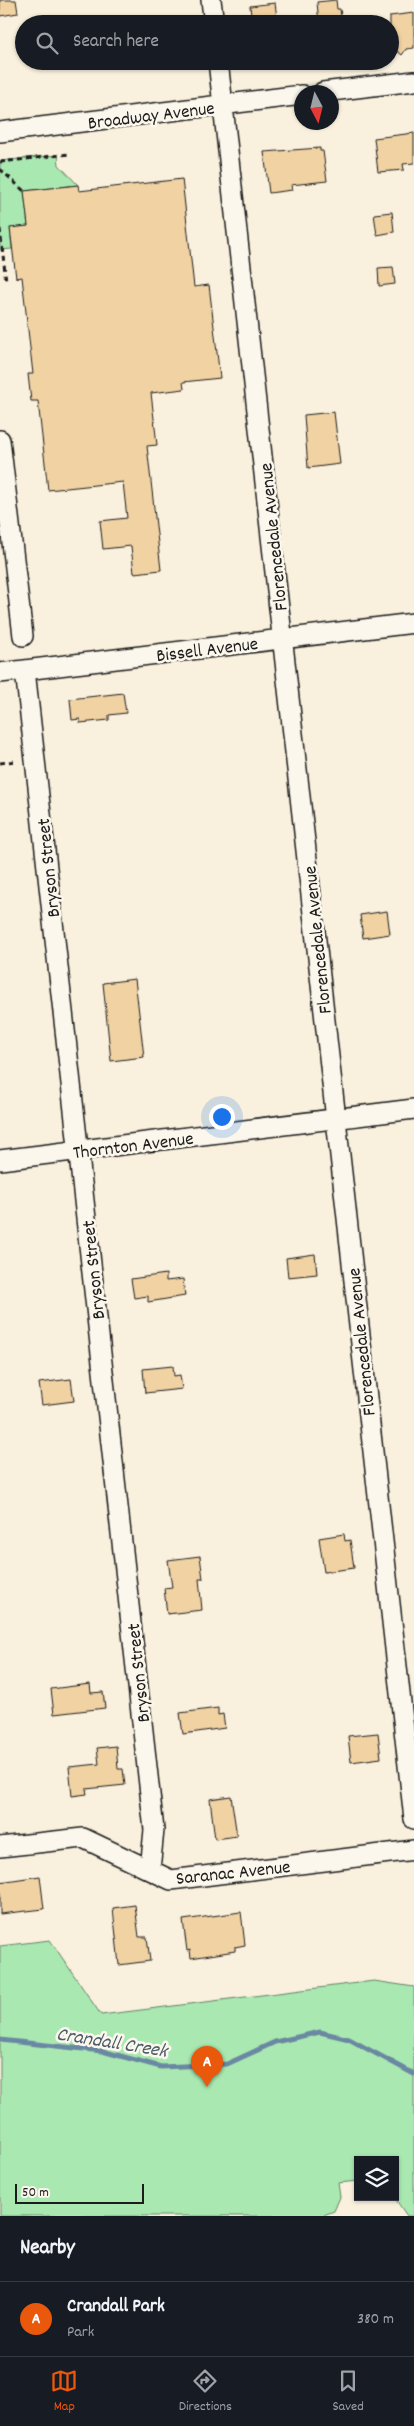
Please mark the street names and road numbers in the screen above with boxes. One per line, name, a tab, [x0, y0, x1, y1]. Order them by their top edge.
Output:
street label: Broadway Avenue	[86, 96, 216, 139]
street label: Florencedale Avenue	[254, 461, 297, 612]
street label: Bissell Avenue	[155, 632, 260, 671]
street label: Bryson Street	[32, 817, 69, 919]
street label: Florencedale Avenue	[298, 864, 341, 1015]
street label: Thornton Avenue	[72, 1127, 195, 1168]
street label: Bryson Street	[77, 1219, 114, 1321]
street label: Florencedale Avenue	[342, 1266, 385, 1417]
street label: Bryson Street	[122, 1622, 159, 1724]
street label: Saranac Avenue	[175, 1855, 292, 1894]

